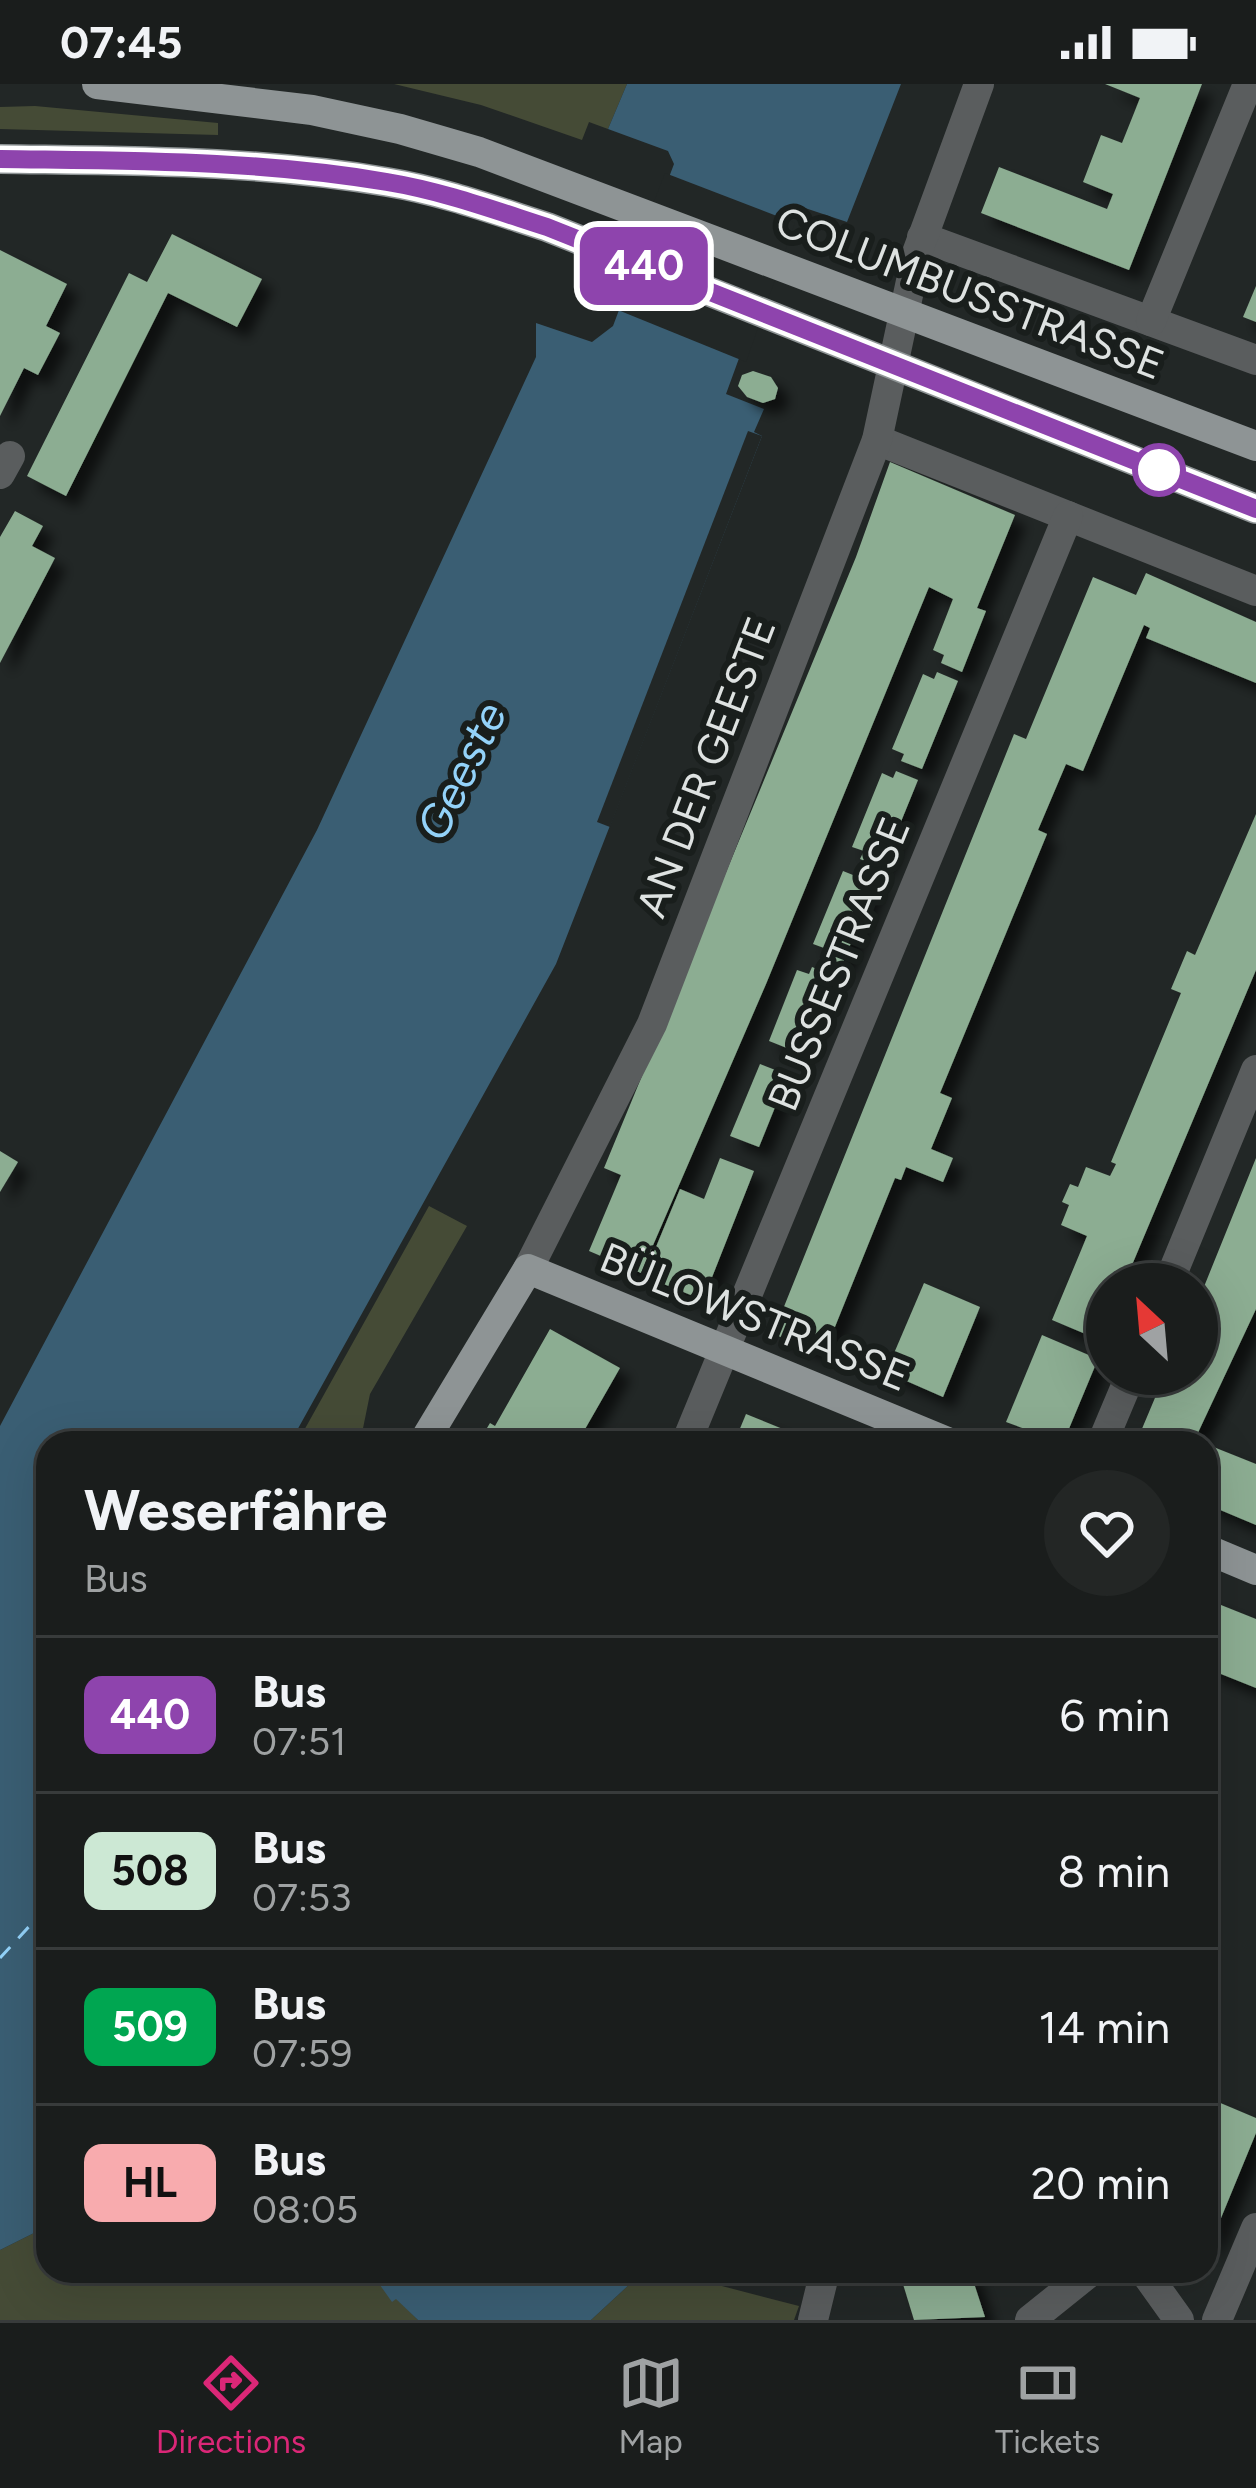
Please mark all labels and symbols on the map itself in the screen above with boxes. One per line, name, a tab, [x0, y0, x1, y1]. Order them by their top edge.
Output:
street label: COLUMBUSSTRASSE	[769, 195, 1171, 391]
line badge: 440	[575, 227, 713, 305]
unlabelled marker	[1134, 445, 1184, 495]
street label: AN DER GEESTE	[625, 610, 787, 924]
water label: Geeste	[405, 693, 517, 849]
street label: BUSSESTRASSE	[757, 810, 921, 1118]
street label: BÜLOWSTRASSE	[593, 1232, 917, 1402]
north arrow	[1086, 1263, 1218, 1395]

